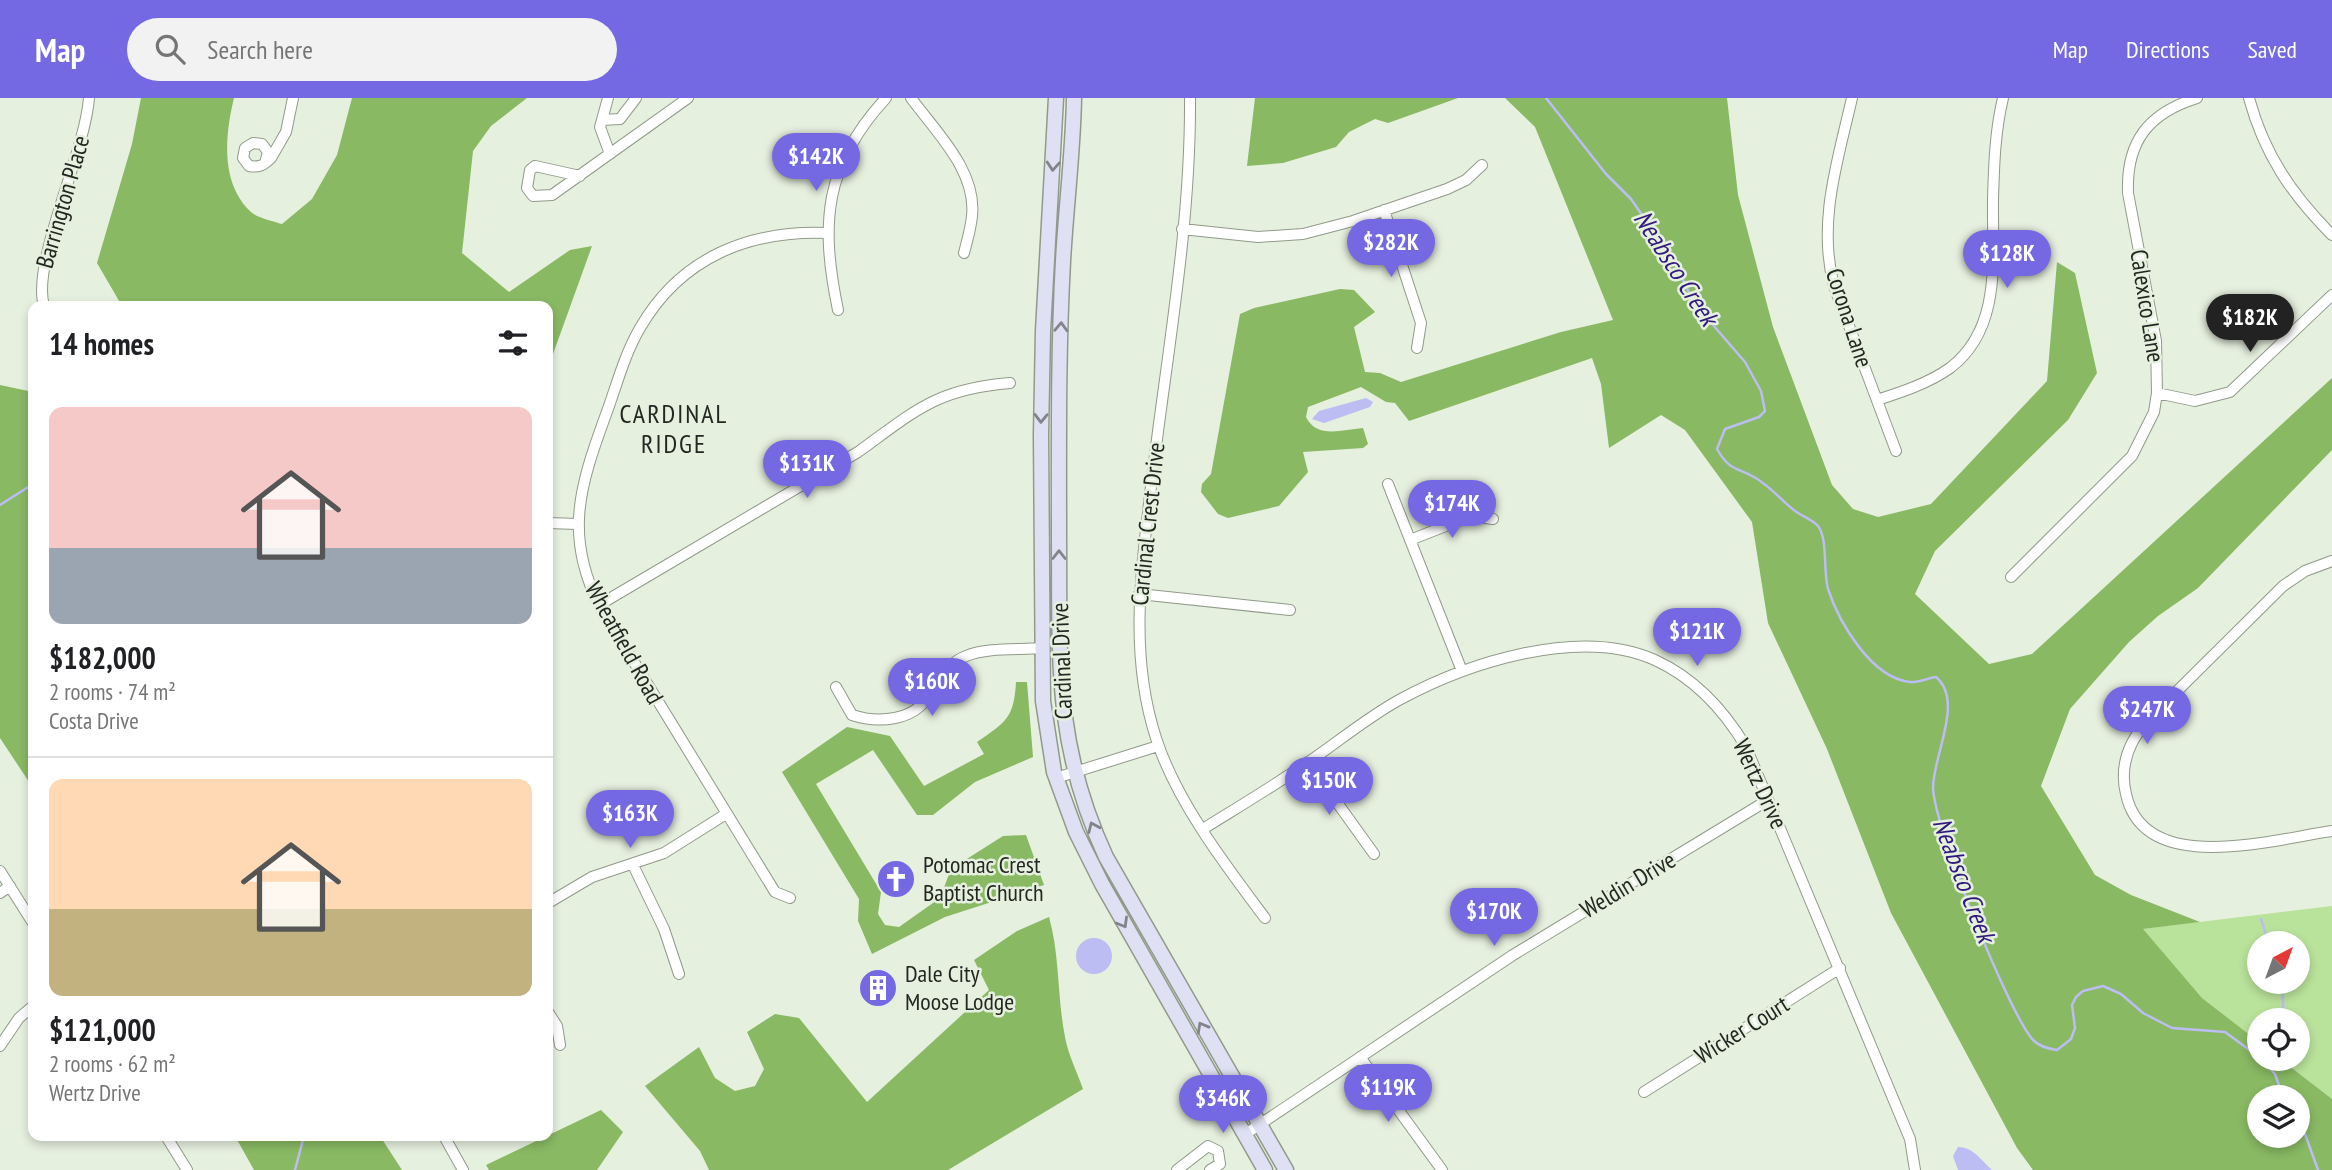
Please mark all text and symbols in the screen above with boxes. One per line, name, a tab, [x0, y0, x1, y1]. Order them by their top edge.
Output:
search box	[127, 18, 617, 81]
text: Map	[35, 28, 85, 71]
icon: search	[151, 30, 189, 68]
text: Search here	[207, 33, 313, 66]
text: Map	[2053, 34, 2088, 65]
text: Directions	[2126, 34, 2210, 65]
text: Saved	[2248, 34, 2297, 65]
street label: Barrington Place	[29, 132, 96, 272]
pin: $142K	[767, 134, 865, 193]
text: $142K	[788, 141, 844, 170]
one-way arrow	[1046, 161, 1061, 172]
water label: Neabsco Creek	[1627, 204, 1727, 334]
pin: $282K	[1342, 220, 1440, 279]
text: $282K	[1363, 227, 1419, 256]
pin: $128K	[1958, 230, 2056, 290]
text: $128K	[1979, 238, 2035, 267]
street label: Calexico Lane	[2123, 247, 2172, 365]
street label: Corona Lane	[1819, 264, 1880, 371]
pin: $182K	[2201, 294, 2299, 354]
text: $182K	[2222, 302, 2278, 331]
one-way arrow	[1053, 322, 1068, 333]
text: 14 homes	[49, 324, 154, 363]
icon: filters	[494, 324, 532, 362]
district label: CARDINAL RIDGE	[620, 397, 728, 460]
one-way arrow	[1033, 413, 1049, 424]
pin: $131K	[758, 440, 856, 500]
street label: Cardinal Crest Drive	[1124, 441, 1171, 607]
text: $131K	[779, 448, 835, 477]
icon: home	[228, 452, 354, 578]
pin: $174K	[1403, 480, 1501, 540]
text: $174K	[1424, 488, 1480, 517]
one-way arrow	[1052, 549, 1067, 560]
street label: Wheatfield Road	[578, 576, 671, 709]
street label: Cardinal Drive	[1044, 602, 1079, 720]
pin: $121K	[1648, 608, 1746, 668]
text: $121K	[1669, 616, 1725, 645]
text: $182,000	[49, 638, 156, 677]
pin: $160K	[883, 658, 981, 718]
text: $160K	[904, 666, 960, 695]
text: 2 rooms · 74 m²	[49, 677, 176, 706]
pin: $247K	[2098, 686, 2196, 746]
text: $247K	[2119, 694, 2175, 723]
text: Costa Drive	[49, 706, 139, 735]
street label: Wertz Drive	[1726, 734, 1795, 834]
pin: $150K	[1280, 758, 1378, 817]
text: $150K	[1301, 765, 1357, 794]
pin: $163K	[581, 790, 679, 850]
text: $163K	[602, 798, 658, 827]
water label: Neabsco Creek	[1926, 813, 2004, 950]
one-way arrow	[1087, 822, 1101, 834]
icon: home	[228, 824, 354, 950]
street label: Weldin Drive	[1574, 844, 1681, 925]
place label: Potomac Crest Baptist Church	[923, 849, 1044, 908]
church icon: Potomac Crest Baptist Church	[875, 858, 917, 900]
pin: $170K	[1445, 888, 1543, 948]
text: $170K	[1466, 896, 1522, 925]
one-way arrow	[1115, 915, 1128, 928]
north arrow	[2247, 931, 2310, 994]
map controls	[2247, 931, 2310, 1148]
place label: Dale City Moose Lodge	[905, 958, 1014, 1017]
building icon: Dale City Moose Lodge	[857, 967, 899, 1009]
street label: Wicker Court	[1689, 988, 1795, 1071]
button: locate	[2247, 1008, 2310, 1071]
text: $121,000	[49, 1010, 156, 1049]
one-way arrow	[1197, 1021, 1210, 1034]
text: 2 rooms · 62 m²	[49, 1049, 176, 1078]
pin: $119K	[1339, 1065, 1437, 1124]
text: $119K	[1360, 1072, 1416, 1101]
pin: $346K	[1174, 1076, 1272, 1135]
text: Wertz Drive	[49, 1078, 141, 1107]
text: $346K	[1195, 1083, 1251, 1112]
button: layers	[2247, 1085, 2310, 1148]

